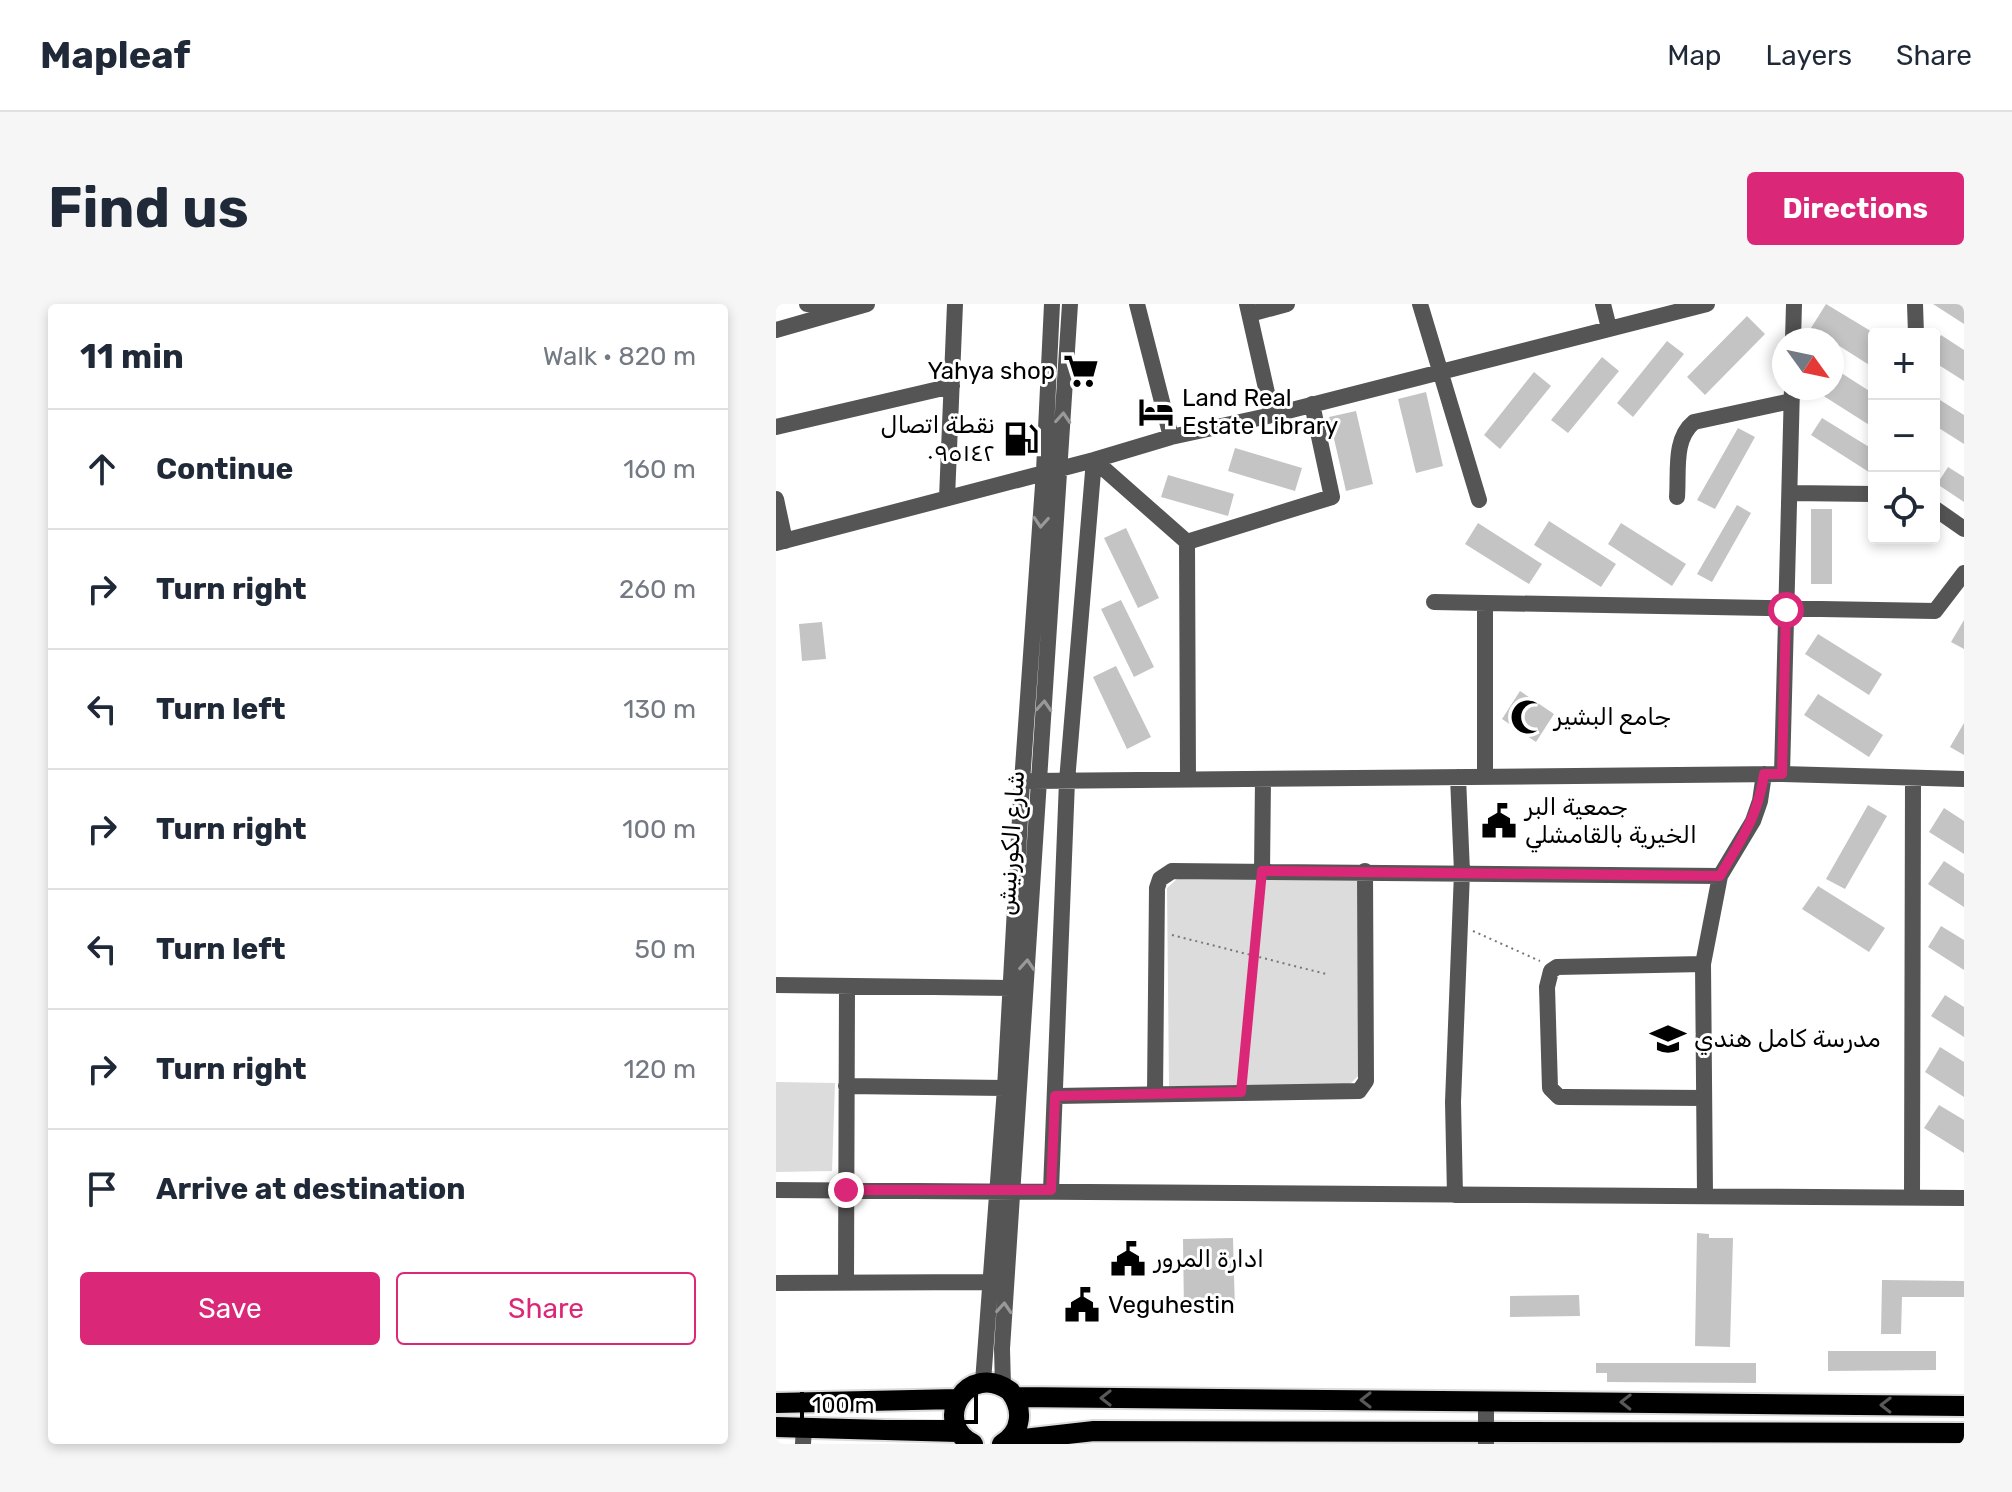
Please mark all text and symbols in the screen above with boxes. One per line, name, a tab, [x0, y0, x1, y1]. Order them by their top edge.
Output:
text: Mapleaf	[40, 32, 190, 78]
text: Map	[1667, 39, 1722, 72]
text: Layers	[1766, 39, 1852, 72]
text: Share	[1896, 39, 1972, 72]
button: Directions	[1747, 172, 1964, 245]
text: Find us	[48, 175, 249, 241]
north arrow	[1772, 328, 1844, 400]
map controls	[1868, 328, 1940, 544]
button: +	[1868, 328, 1940, 400]
text: 11 min	[80, 336, 184, 377]
text: Walk · 820 m	[543, 341, 696, 372]
supermarket icon: Yahya shop	[1062, 352, 1100, 390]
place label: Yahya shop	[928, 357, 1055, 385]
place label: Land Real Estate Library	[1182, 384, 1338, 440]
hotel icon: Land Real Estate Library	[1137, 393, 1175, 431]
button: −	[1868, 400, 1940, 472]
place label: نقطة اتصال ٠٩٥١٤٢	[881, 411, 995, 467]
one-way arrow	[1054, 411, 1071, 424]
fuel station icon: نقطة اتصال ٠٩٥١٤٢	[1002, 420, 1040, 458]
icon: ahead	[80, 447, 124, 491]
text: Continue	[156, 451, 293, 487]
text: 160 m	[623, 454, 696, 485]
button: locate	[1868, 472, 1940, 544]
one-way arrow	[1033, 516, 1050, 529]
icon: right	[80, 567, 124, 611]
text: Turn right	[156, 571, 307, 607]
text: 260 m	[619, 574, 696, 605]
route start	[1768, 592, 1804, 628]
icon: left	[80, 687, 124, 731]
text: Turn left	[156, 691, 286, 727]
text: 130 m	[623, 694, 696, 725]
mosque icon: جامع البشير	[1509, 698, 1547, 736]
one-way arrow	[1035, 699, 1052, 712]
place label: جامع البشير	[1552, 703, 1671, 734]
street label: شارع الكورنيش	[992, 770, 1032, 916]
place label: جمعية البر الخيرية بالقامشلي	[1523, 793, 1697, 853]
public building icon: جمعية البر الخيرية بالقامشلي	[1480, 802, 1518, 840]
icon: right	[80, 807, 124, 851]
text: Turn right	[156, 811, 307, 847]
text: 100 m	[622, 814, 696, 845]
icon: left	[80, 927, 124, 971]
text: Turn left	[156, 931, 286, 967]
text: 50 m	[635, 934, 696, 965]
one-way arrow	[1018, 958, 1035, 971]
school or university icon: مدرسة كامل هندي	[1649, 1020, 1687, 1058]
place label: مدرسة كامل هندي	[1694, 1025, 1881, 1056]
icon: right	[80, 1047, 124, 1091]
text: Turn right	[156, 1051, 307, 1087]
text: 120 m	[624, 1054, 696, 1085]
icon: arrive	[80, 1167, 124, 1211]
text: Arrive at destination	[156, 1171, 466, 1207]
route end	[828, 1172, 864, 1208]
public building icon: ادارة المرور	[1109, 1240, 1147, 1278]
place label: ادارة المرور	[1152, 1245, 1264, 1273]
button: Save	[80, 1272, 380, 1345]
button: Share	[396, 1272, 696, 1345]
public building icon: Veguhestin	[1063, 1286, 1101, 1324]
place label: Veguhestin	[1108, 1291, 1235, 1319]
one-way arrow	[995, 1301, 1012, 1314]
scale bar	[800, 1388, 978, 1424]
one-way arrow	[1099, 1389, 1112, 1407]
one-way arrow	[1359, 1391, 1372, 1409]
text: 100 m	[812, 1392, 874, 1419]
one-way arrow	[1619, 1394, 1632, 1411]
one-way arrow	[1879, 1396, 1892, 1414]

